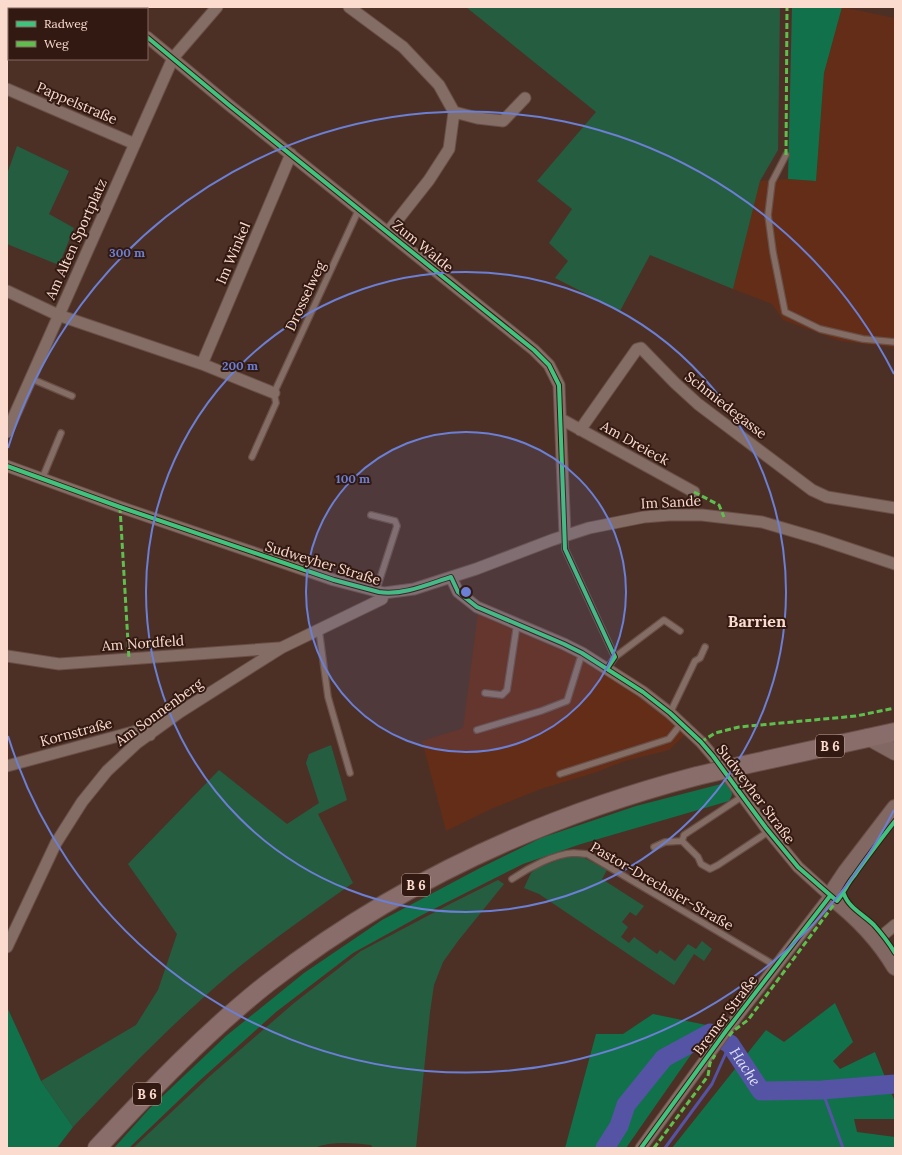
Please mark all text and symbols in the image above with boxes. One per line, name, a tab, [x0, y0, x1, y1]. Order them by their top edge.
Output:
legend	[8, 8, 148, 60]
text: Radweg	[44, 16, 88, 31]
text: Weg	[44, 36, 69, 51]
street label: Pappelstraße	[34, 78, 120, 128]
street label: Am Alten Sportplatz	[41, 176, 111, 303]
street label: Zum Walde	[389, 216, 458, 276]
street label: Im Winkel	[212, 219, 254, 287]
text: 300 m	[109, 245, 145, 260]
street label: Drosselweg	[281, 258, 329, 334]
text: 200 m	[222, 358, 258, 373]
street label: Schmiedegasse	[681, 367, 771, 443]
street label: Am Dreieck	[597, 416, 673, 469]
text: 100 m	[336, 471, 370, 486]
street label: Im Sande	[640, 491, 702, 513]
street label: Sudweyher Straße	[263, 537, 383, 589]
centre of rings	[459, 585, 473, 599]
district label: Barrien	[728, 611, 786, 631]
street label: Am Nordfeld	[100, 631, 185, 655]
street label: Am Sonnenberg	[111, 674, 206, 750]
street label: Kornstraße	[38, 714, 115, 750]
road number: B 6	[816, 735, 844, 757]
street label: Sudweyher Straße	[713, 741, 799, 848]
street label: Pastor-Drechsler-Straße	[587, 838, 737, 935]
road number: B 6	[402, 874, 430, 896]
street label: Bremer Straße	[689, 971, 761, 1059]
water label: Hache	[726, 1043, 765, 1089]
road number: B 6	[133, 1083, 161, 1105]

